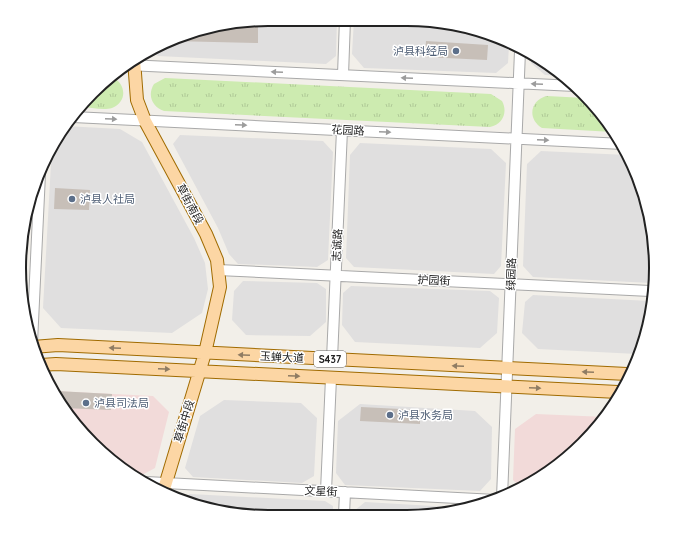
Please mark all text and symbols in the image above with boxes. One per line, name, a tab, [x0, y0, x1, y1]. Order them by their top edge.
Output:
place label: 泸县科经局	[393, 44, 448, 58]
marker: 泸县科经局	[451, 46, 461, 56]
one-way arrow	[271, 69, 283, 76]
one-way arrow	[401, 75, 413, 82]
one-way arrow	[531, 81, 543, 88]
one-way arrow	[105, 116, 118, 122]
one-way arrow	[235, 122, 247, 129]
street label: 花园路	[331, 122, 365, 138]
one-way arrow	[379, 129, 391, 136]
one-way arrow	[537, 136, 549, 143]
street label: 草街南段	[173, 181, 207, 227]
place label: 泸县人社局	[80, 192, 135, 206]
marker: 泸县人社局	[67, 194, 77, 204]
street label: 志诚路	[329, 228, 345, 262]
street label: 绿园路	[503, 257, 519, 291]
street label: 护园街	[417, 272, 451, 288]
one-way arrow	[109, 345, 121, 352]
street label: 玉蝉大道	[260, 349, 304, 365]
road number: S437	[314, 351, 346, 367]
one-way arrow	[237, 352, 250, 358]
one-way arrow	[452, 362, 464, 369]
one-way arrow	[158, 366, 170, 373]
one-way arrow	[582, 369, 594, 376]
one-way arrow	[288, 373, 301, 379]
one-way arrow	[529, 385, 541, 392]
place label: 泸县司法局	[94, 396, 149, 410]
marker: 泸县司法局	[81, 398, 91, 408]
street label: 草街中段	[171, 398, 197, 444]
place label: 泸县水务局	[398, 408, 453, 422]
marker: 泸县水务局	[385, 410, 395, 420]
street label: 文星街	[304, 483, 338, 499]

